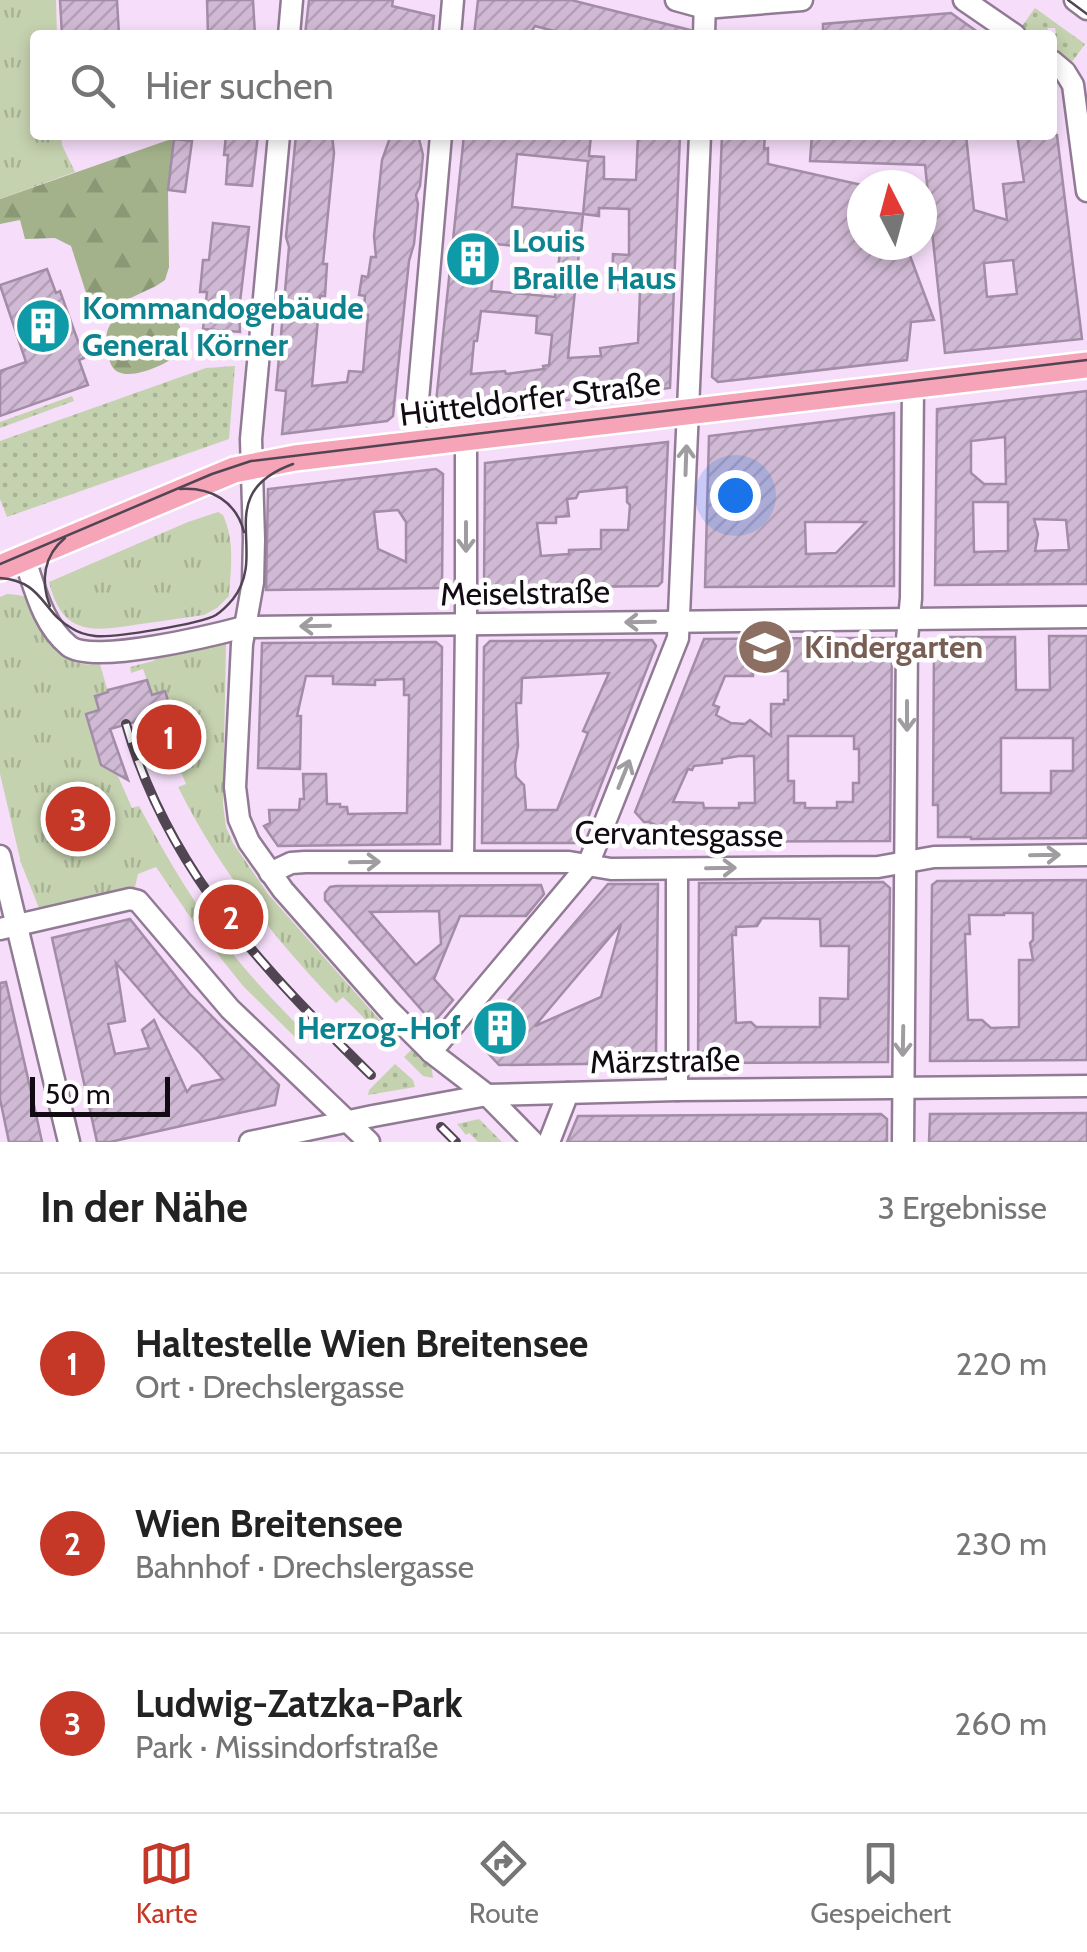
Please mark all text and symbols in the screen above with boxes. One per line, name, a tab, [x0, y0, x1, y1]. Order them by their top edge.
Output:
search box	[30, 30, 1057, 140]
icon: search	[65, 58, 120, 113]
text: Hier suchen	[145, 62, 334, 109]
north arrow	[847, 170, 937, 260]
place label: Louis Braille Haus	[512, 221, 676, 297]
building icon: Louis Braille Haus	[443, 229, 503, 289]
place label: Kommandogebäude General Körner	[82, 288, 364, 364]
building icon: Kommandogebäude General Körner	[13, 296, 73, 356]
street label: Hütteldorfer Straße	[397, 363, 663, 434]
one-way arrow	[676, 444, 695, 476]
your location	[710, 470, 761, 521]
one-way arrow	[456, 520, 476, 553]
street label: Meiselstraße	[440, 572, 610, 613]
one-way arrow	[624, 612, 656, 632]
one-way arrow	[299, 616, 332, 636]
school or university icon: Kindergarten	[735, 617, 795, 677]
place label: Kindergarten	[804, 627, 983, 666]
pin: 1	[136, 700, 202, 774]
one-way arrow	[897, 700, 916, 732]
one-way arrow	[616, 760, 634, 791]
pin: 3	[46, 782, 110, 856]
street label: Cervantesgasse	[574, 812, 784, 855]
one-way arrow	[1028, 846, 1060, 865]
one-way arrow	[349, 852, 381, 871]
one-way arrow	[704, 858, 736, 878]
pin: 2	[198, 880, 264, 954]
building icon: Herzog-Hof	[470, 998, 530, 1058]
place label: Herzog-Hof	[297, 1008, 461, 1047]
one-way arrow	[894, 1024, 912, 1057]
street label: Märzstraße	[590, 1040, 740, 1081]
scale bar	[30, 1072, 170, 1116]
text: 50 m	[45, 1077, 111, 1111]
text: In der Nähe	[40, 1181, 248, 1233]
text: 3 Ergebnisse	[877, 1188, 1047, 1227]
text: Haltestelle Wien Breitensee	[135, 1320, 588, 1367]
text: 1	[67, 1344, 78, 1383]
text: 220 m	[956, 1344, 1047, 1383]
text: Ort · Drechslergasse	[135, 1367, 404, 1406]
text: Wien Breitensee	[135, 1500, 403, 1547]
text: 2	[64, 1524, 81, 1563]
text: 230 m	[955, 1524, 1047, 1563]
text: Bahnhof · Drechslergasse	[135, 1547, 474, 1586]
text: Ludwig-Zatzka-Park	[135, 1680, 463, 1727]
text: 3	[64, 1704, 81, 1743]
text: 260 m	[954, 1704, 1047, 1743]
text: Park · Missindorfstraße	[135, 1727, 438, 1766]
tab: Karte	[136, 1836, 197, 1930]
tab: Route	[469, 1836, 539, 1930]
tab: Gespeichert	[810, 1836, 951, 1930]

